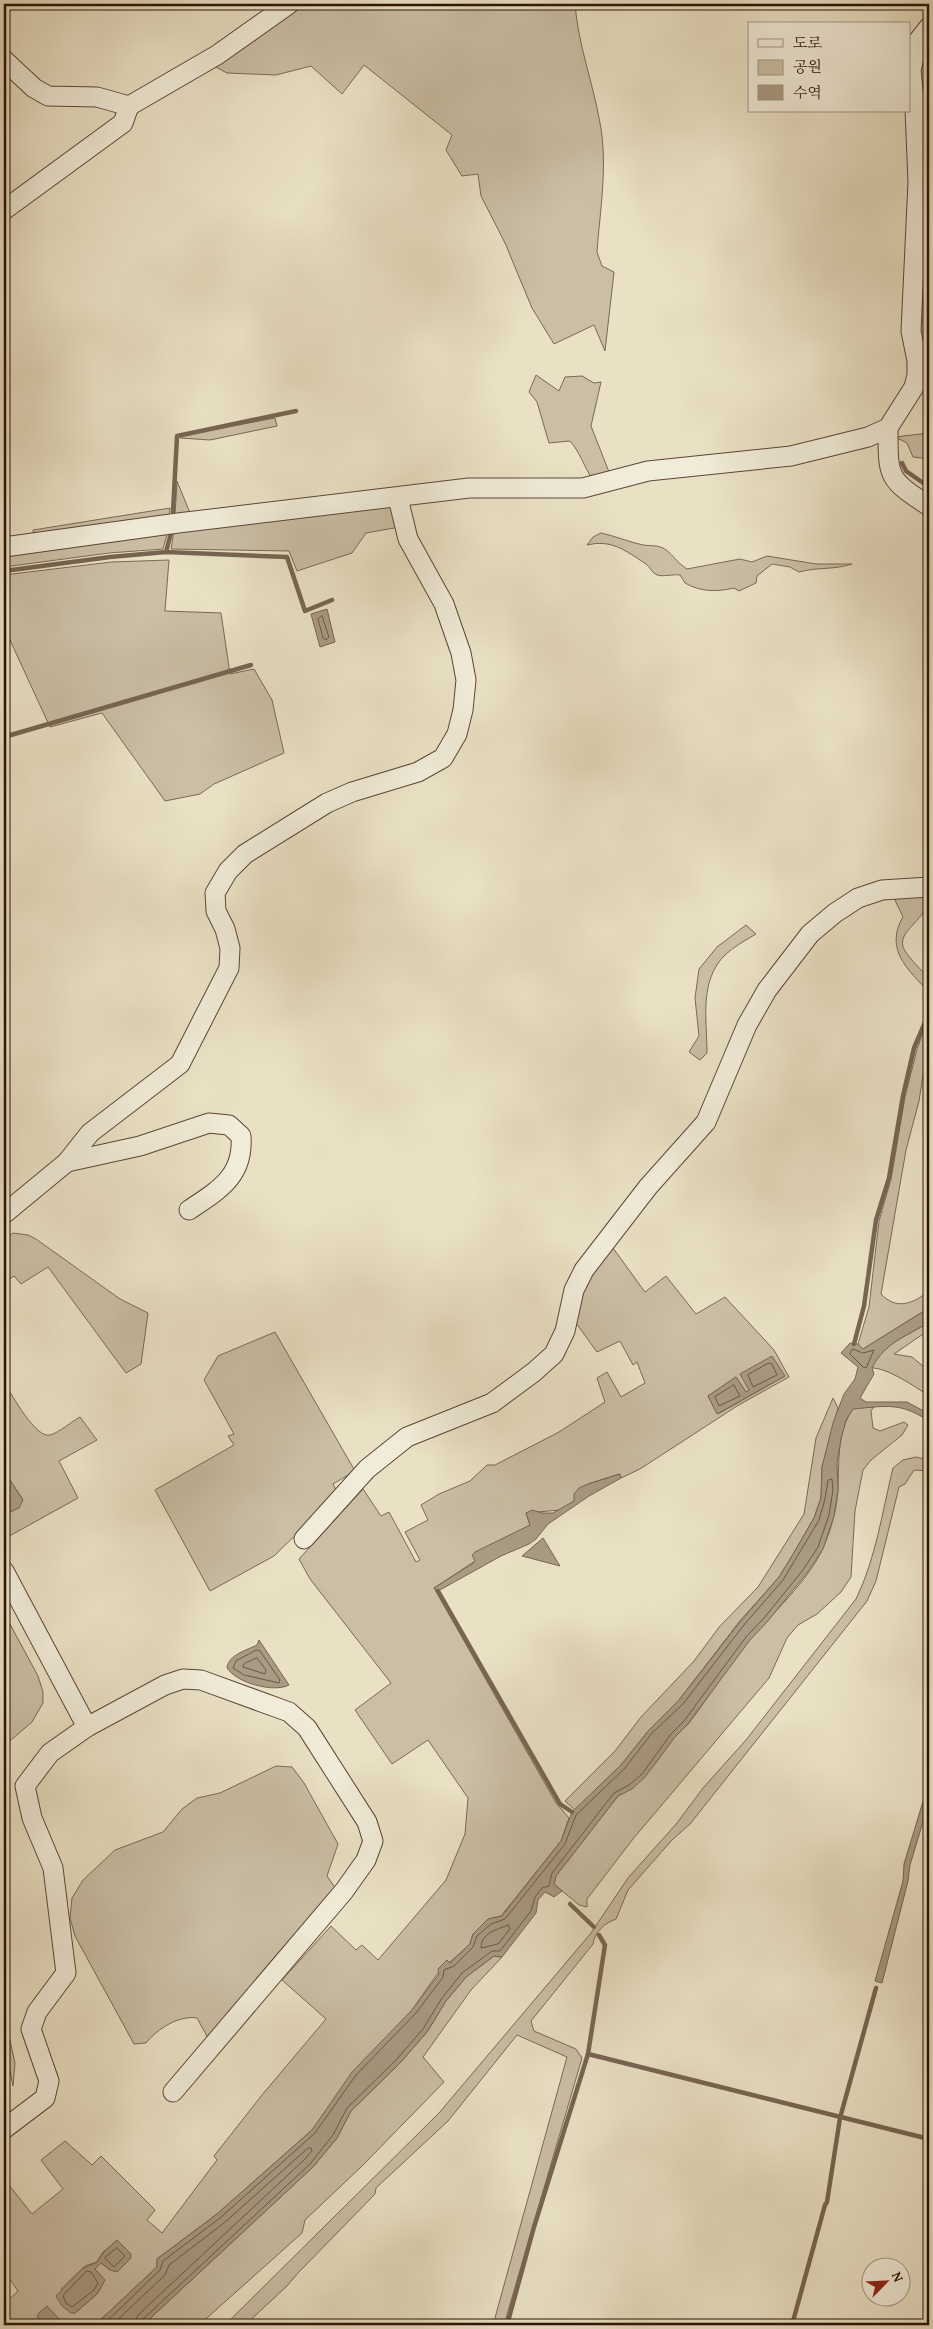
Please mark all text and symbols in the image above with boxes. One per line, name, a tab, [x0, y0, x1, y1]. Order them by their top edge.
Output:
legend	[748, 22, 910, 112]
text: 도로	[793, 32, 822, 53]
text: 공원	[793, 56, 822, 77]
text: 수역	[793, 82, 822, 103]
north arrow	[860, 2256, 910, 2306]
text: N	[887, 2268, 909, 2286]

